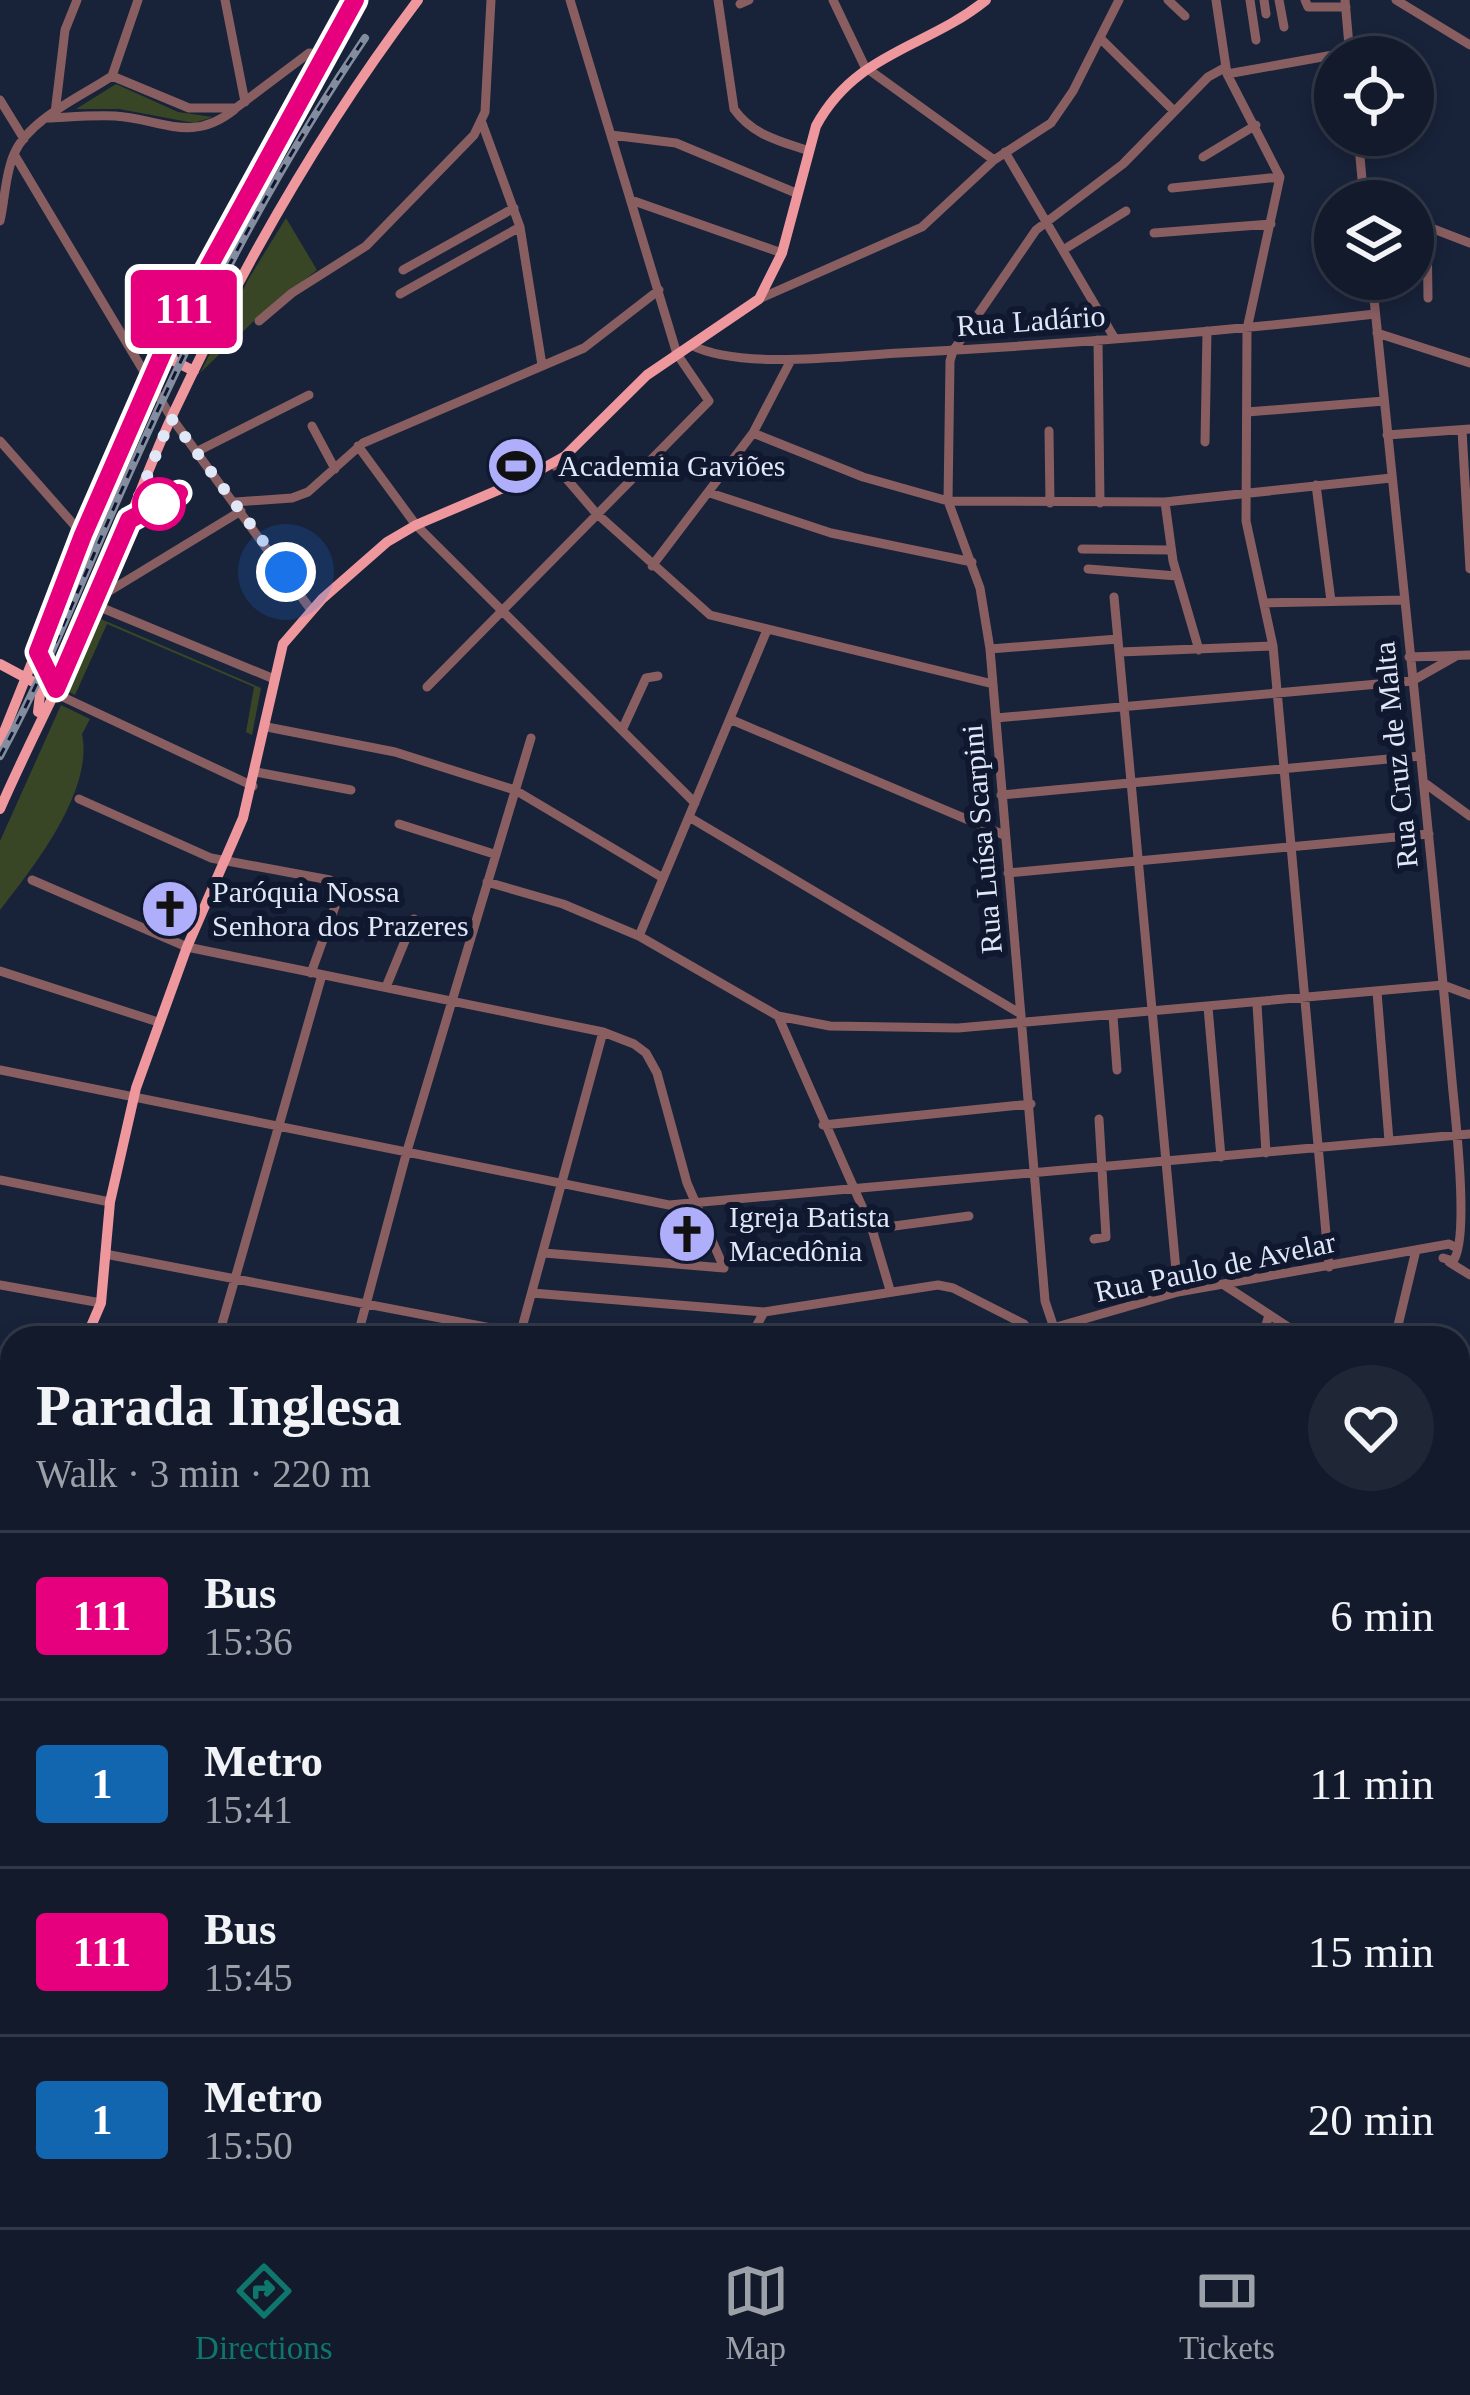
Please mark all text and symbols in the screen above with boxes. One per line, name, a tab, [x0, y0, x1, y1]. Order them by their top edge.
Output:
map controls	[1314, 36, 1434, 300]
button: locate	[1314, 36, 1434, 156]
button: layers	[1314, 180, 1434, 300]
line badge: 111	[115, 270, 253, 348]
text: 111	[155, 286, 213, 332]
street label: Rua Ladário	[955, 299, 1106, 342]
sports icon: Academia Gaviões	[485, 435, 547, 497]
place label: Academia Gaviões	[558, 449, 785, 482]
unlabelled marker	[134, 479, 184, 529]
your location	[256, 542, 316, 602]
street label: Rua Cruz de Malta	[1367, 640, 1424, 870]
street label: Rua Luísa Scarpini	[955, 723, 1008, 955]
place label: Paróquia Nossa Senhora dos Prazeres	[212, 875, 469, 942]
church icon: Paróquia Nossa Senhora dos Prazeres	[139, 878, 201, 940]
place label: Igreja Batista Macedônia	[729, 1200, 890, 1267]
church icon: Igreja Batista Macedônia	[656, 1203, 718, 1265]
street label: Rua Paulo de Avelar	[1092, 1225, 1338, 1308]
button: heart	[1308, 1365, 1434, 1491]
text: Parada Inglesa	[36, 1374, 402, 1437]
text: Walk · 3 min · 220 m	[36, 1452, 371, 1495]
text: Bus	[204, 1568, 277, 1618]
text: 6 min	[1330, 1591, 1434, 1641]
text: 111	[73, 1593, 131, 1639]
text: 15:36	[204, 1620, 293, 1663]
text: Metro	[204, 1736, 323, 1786]
text: 11 min	[1309, 1759, 1434, 1809]
text: 1	[92, 1761, 113, 1807]
text: 15:41	[204, 1788, 293, 1831]
text: Bus	[204, 1904, 277, 1954]
text: 15 min	[1308, 1927, 1434, 1977]
text: 111	[73, 1929, 131, 1975]
text: 15:45	[204, 1956, 293, 1999]
text: Metro	[204, 2072, 323, 2122]
text: 20 min	[1308, 2095, 1434, 2145]
text: 1	[92, 2097, 113, 2143]
text: 15:50	[204, 2124, 293, 2167]
tab: Directions	[195, 2258, 333, 2367]
tab: Map	[723, 2258, 789, 2367]
tab: Tickets	[1179, 2258, 1275, 2367]

